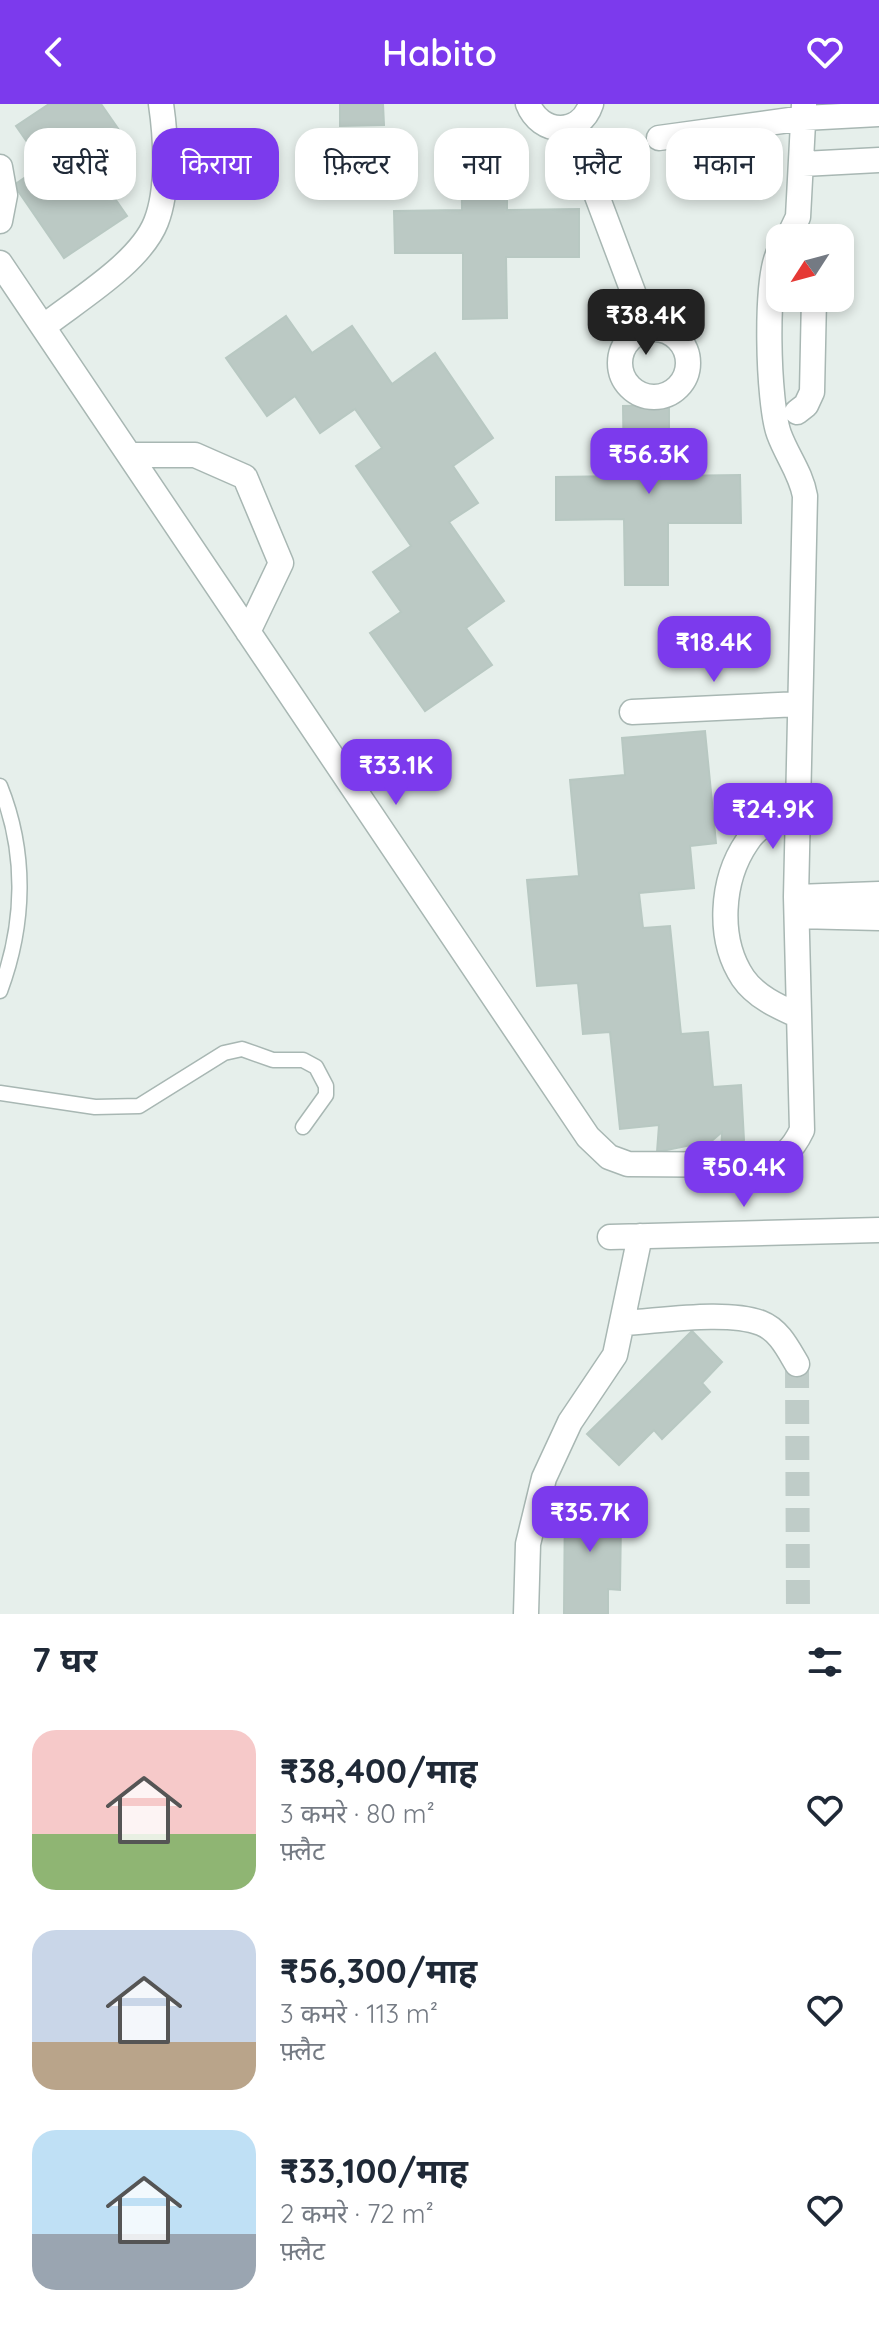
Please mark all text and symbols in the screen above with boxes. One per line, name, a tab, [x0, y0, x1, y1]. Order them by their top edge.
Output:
icon: back	[32, 30, 76, 74]
text: Habito	[382, 30, 497, 75]
icon: heart	[803, 30, 847, 74]
chip: खरीदें	[24, 128, 136, 200]
chip: किराया	[152, 128, 279, 200]
chip: फ़िल्टर	[295, 128, 418, 200]
chip: नया	[434, 128, 529, 200]
chip: फ़्लैट	[545, 128, 650, 200]
chip: मकान	[666, 128, 783, 200]
north arrow	[766, 224, 854, 312]
map controls	[766, 224, 854, 312]
pin: ₹38.4K	[581, 289, 711, 357]
text: ₹38.4K	[606, 298, 686, 331]
pin: ₹56.3K	[584, 428, 714, 496]
text: ₹56.3K	[608, 437, 690, 470]
pin: ₹18.4K	[649, 616, 779, 684]
text: ₹18.4K	[676, 625, 752, 658]
pin: ₹33.1K	[331, 739, 461, 807]
text: ₹33.1K	[359, 748, 433, 781]
pin: ₹24.9K	[708, 783, 838, 851]
text: ₹24.9K	[732, 792, 814, 825]
pin: ₹50.4K	[679, 1141, 809, 1209]
text: ₹50.4K	[702, 1150, 786, 1183]
pin: ₹35.7K	[525, 1486, 655, 1554]
text: ₹35.7K	[550, 1495, 630, 1528]
text: 7 घर	[32, 1638, 97, 1681]
icon: filters	[803, 1640, 847, 1684]
text: ₹38,400/माह	[280, 1749, 478, 1792]
icon: home	[96, 1762, 192, 1858]
icon: heart	[803, 1788, 847, 1832]
text: 3 कमरे · 80 m²	[280, 1797, 435, 1830]
text: फ़्लैट	[280, 1834, 325, 1867]
text: ₹56,300/माह	[280, 1949, 477, 1992]
icon: home	[96, 1962, 192, 2058]
icon: heart	[803, 1988, 847, 2032]
text: 3 कमरे · 113 m²	[280, 1997, 438, 2030]
text: फ़्लैट	[280, 2034, 325, 2067]
text: ₹33,100/माह	[280, 2149, 468, 2192]
icon: home	[96, 2162, 192, 2258]
icon: heart	[803, 2188, 847, 2232]
text: 2 कमरे · 72 m²	[280, 2197, 434, 2230]
text: फ़्लैट	[280, 2234, 325, 2267]

